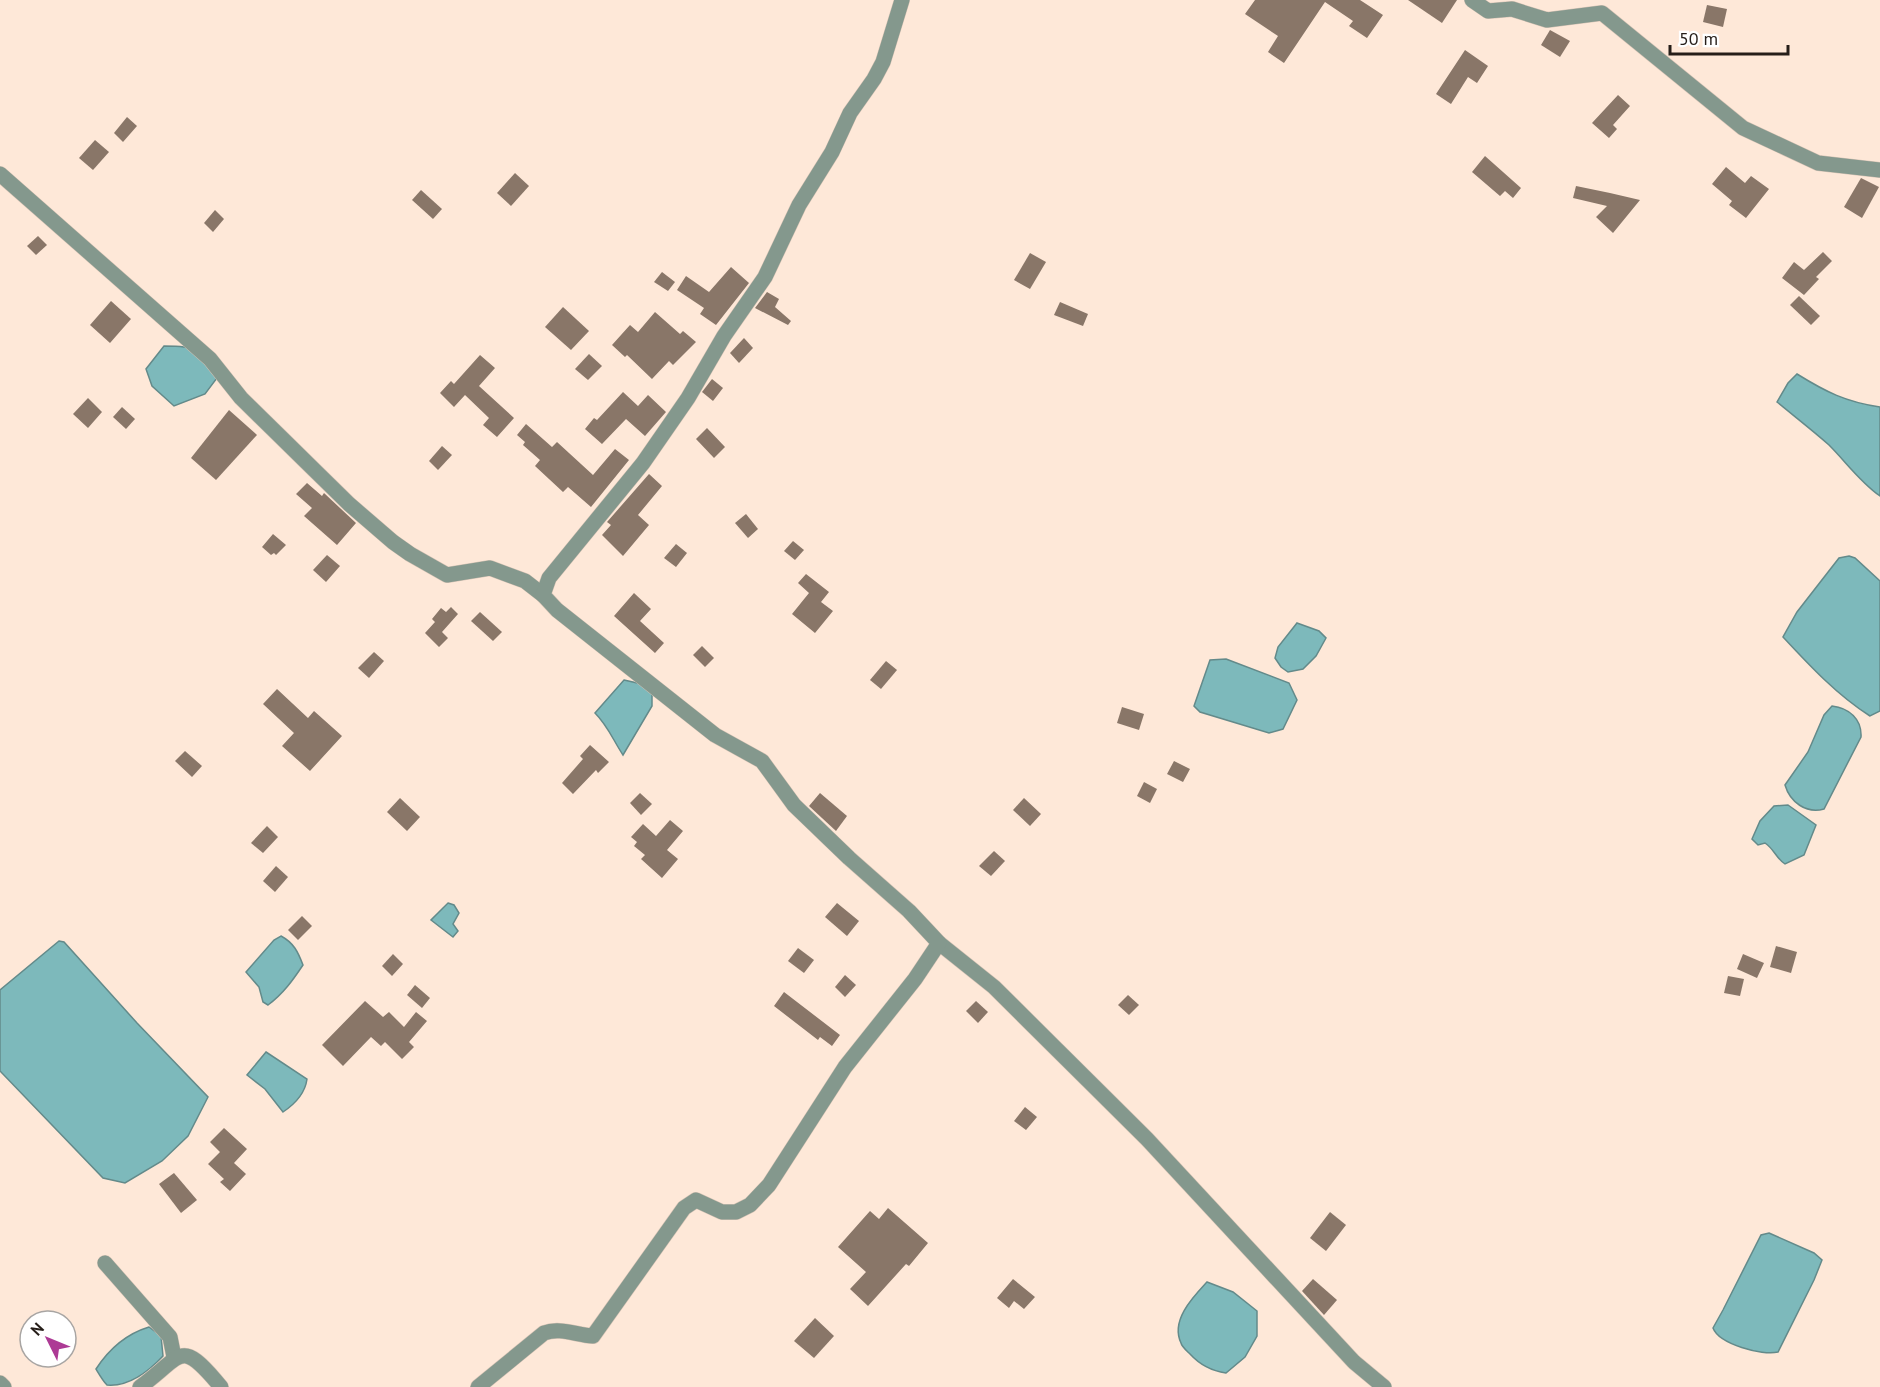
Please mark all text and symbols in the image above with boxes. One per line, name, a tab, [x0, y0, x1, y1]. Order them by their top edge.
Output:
scale bar	[1670, 18, 1788, 56]
text: 50 m	[1679, 27, 1718, 50]
north arrow	[18, 1309, 78, 1369]
text: N	[26, 1318, 48, 1339]

